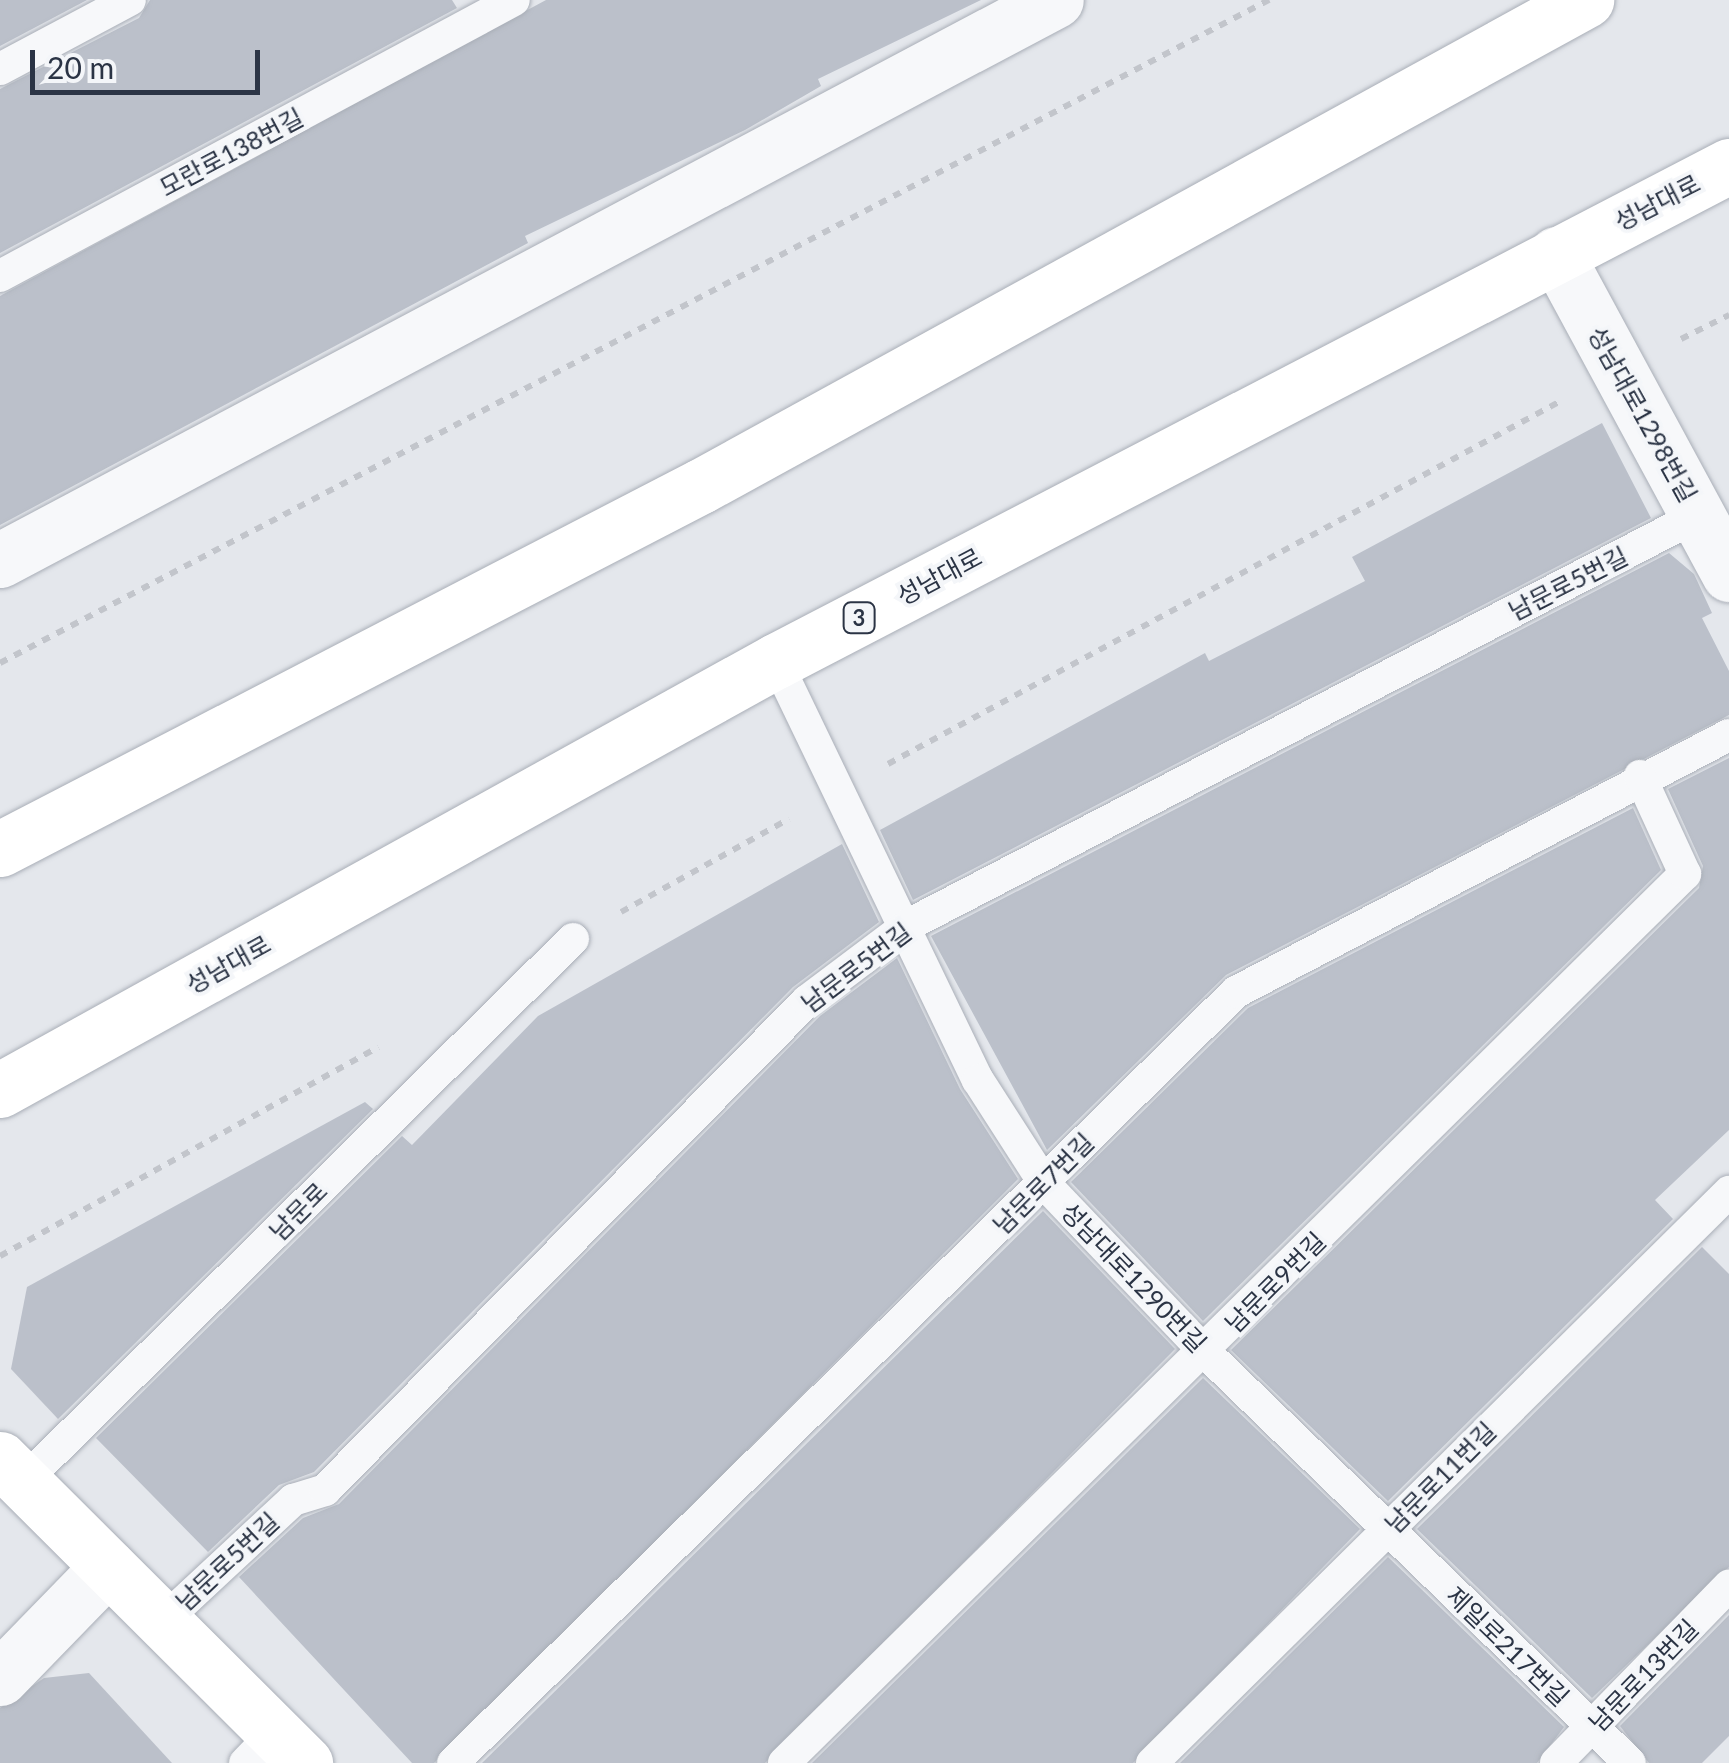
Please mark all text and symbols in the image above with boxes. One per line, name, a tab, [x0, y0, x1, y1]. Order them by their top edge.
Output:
scale bar	[35, 30, 265, 92]
text: 20 m	[47, 49, 114, 85]
street label: 모란로138번길	[154, 102, 308, 202]
street label: 성남대로	[1609, 168, 1705, 236]
street label: 성남대로1298번길	[1582, 321, 1704, 507]
street label: 남문로5번길	[1503, 540, 1633, 626]
street label: 성남대로	[891, 541, 987, 611]
road number: 3	[842, 601, 876, 635]
street label: 남문로5번길	[795, 916, 917, 1018]
street label: 성남대로	[180, 929, 276, 999]
street label: 남문로7번길	[987, 1127, 1099, 1239]
street label: 남문로	[263, 1176, 333, 1246]
street label: 성남대로1290번길	[1055, 1196, 1213, 1358]
street label: 남문로9번길	[1219, 1226, 1331, 1338]
street label: 남문로11번길	[1378, 1415, 1502, 1539]
street label: 남문로5번길	[169, 1506, 285, 1616]
street label: 제일로217번길	[1441, 1580, 1575, 1712]
street label: 남문로13번길	[1582, 1613, 1704, 1737]

